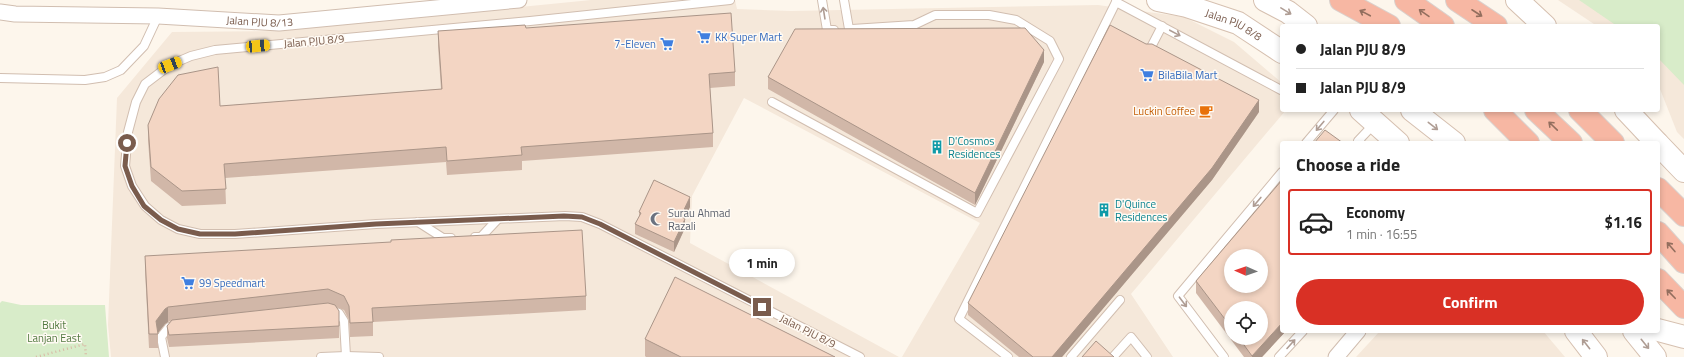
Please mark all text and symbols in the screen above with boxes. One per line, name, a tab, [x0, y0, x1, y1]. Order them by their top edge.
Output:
street label: Jalan PJU 8/8	[1203, 5, 1265, 45]
one-way arrow	[820, 7, 828, 20]
one-way arrow	[1280, 8, 1292, 16]
one-way arrow	[1360, 9, 1372, 16]
one-way arrow	[1419, 9, 1430, 17]
one-way arrow	[1471, 9, 1482, 17]
street label: Jalan PJU 8/13	[226, 12, 294, 31]
supermarket icon: KK Super Mart	[696, 29, 712, 45]
place label: KK Super Mart	[715, 29, 782, 45]
street label: Jalan PJU 8/9	[283, 30, 345, 52]
one-way arrow	[1169, 30, 1181, 37]
place label: 7-Eleven	[614, 36, 656, 52]
supermarket icon: 7-Eleven	[659, 36, 675, 52]
text: Jalan PJU 8/9	[1320, 38, 1406, 61]
car	[246, 39, 270, 53]
car	[157, 55, 183, 75]
supermarket icon: BilaBila Mart	[1139, 67, 1155, 83]
place label: BilaBila Mart	[1158, 67, 1217, 83]
text: Jalan PJU 8/9	[1320, 76, 1406, 99]
place label: Luckin Coffee	[1133, 103, 1195, 119]
cafe icon: Luckin Coffee	[1198, 103, 1214, 119]
one-way arrow	[1315, 121, 1324, 132]
one-way arrow	[1427, 122, 1438, 131]
one-way arrow	[1548, 122, 1558, 131]
place label: D'Cosmos Residences	[948, 133, 1000, 162]
route start	[118, 134, 136, 152]
building icon: D'Cosmos Residences	[929, 139, 945, 155]
text: Choose a ride	[1296, 151, 1400, 178]
place label: D'Quince Residences	[1115, 196, 1167, 225]
one-way arrow	[1252, 196, 1261, 207]
text: Economy	[1346, 201, 1405, 224]
building icon: D'Quince Residences	[1096, 202, 1112, 218]
icon: car	[1298, 204, 1334, 240]
place label: Surau Ahmad Razali	[668, 205, 731, 234]
mosque icon: Surau Ahmad Razali	[649, 211, 665, 227]
text: $1.16	[1605, 211, 1642, 234]
text: 1 min · 16:55	[1346, 224, 1417, 244]
one-way arrow	[1667, 243, 1676, 253]
callout: 1 min	[729, 249, 795, 277]
north arrow	[1224, 249, 1268, 293]
map controls	[1224, 249, 1268, 345]
text: 1 min	[746, 253, 778, 273]
supermarket icon: 99 Speedmart	[180, 275, 196, 291]
place label: 99 Speedmart	[199, 275, 265, 291]
button: Confirm	[1296, 279, 1644, 325]
one-way arrow	[1666, 289, 1676, 299]
one-way arrow	[1179, 296, 1187, 307]
route end	[753, 298, 771, 316]
button: locate	[1224, 301, 1268, 345]
street label: Jalan PJU 8/9	[777, 310, 839, 352]
park label: Bukit Lanjan East	[27, 317, 81, 346]
one-way arrow	[1286, 339, 1296, 349]
one-way arrow	[1582, 339, 1590, 350]
one-way arrow	[1640, 339, 1649, 349]

